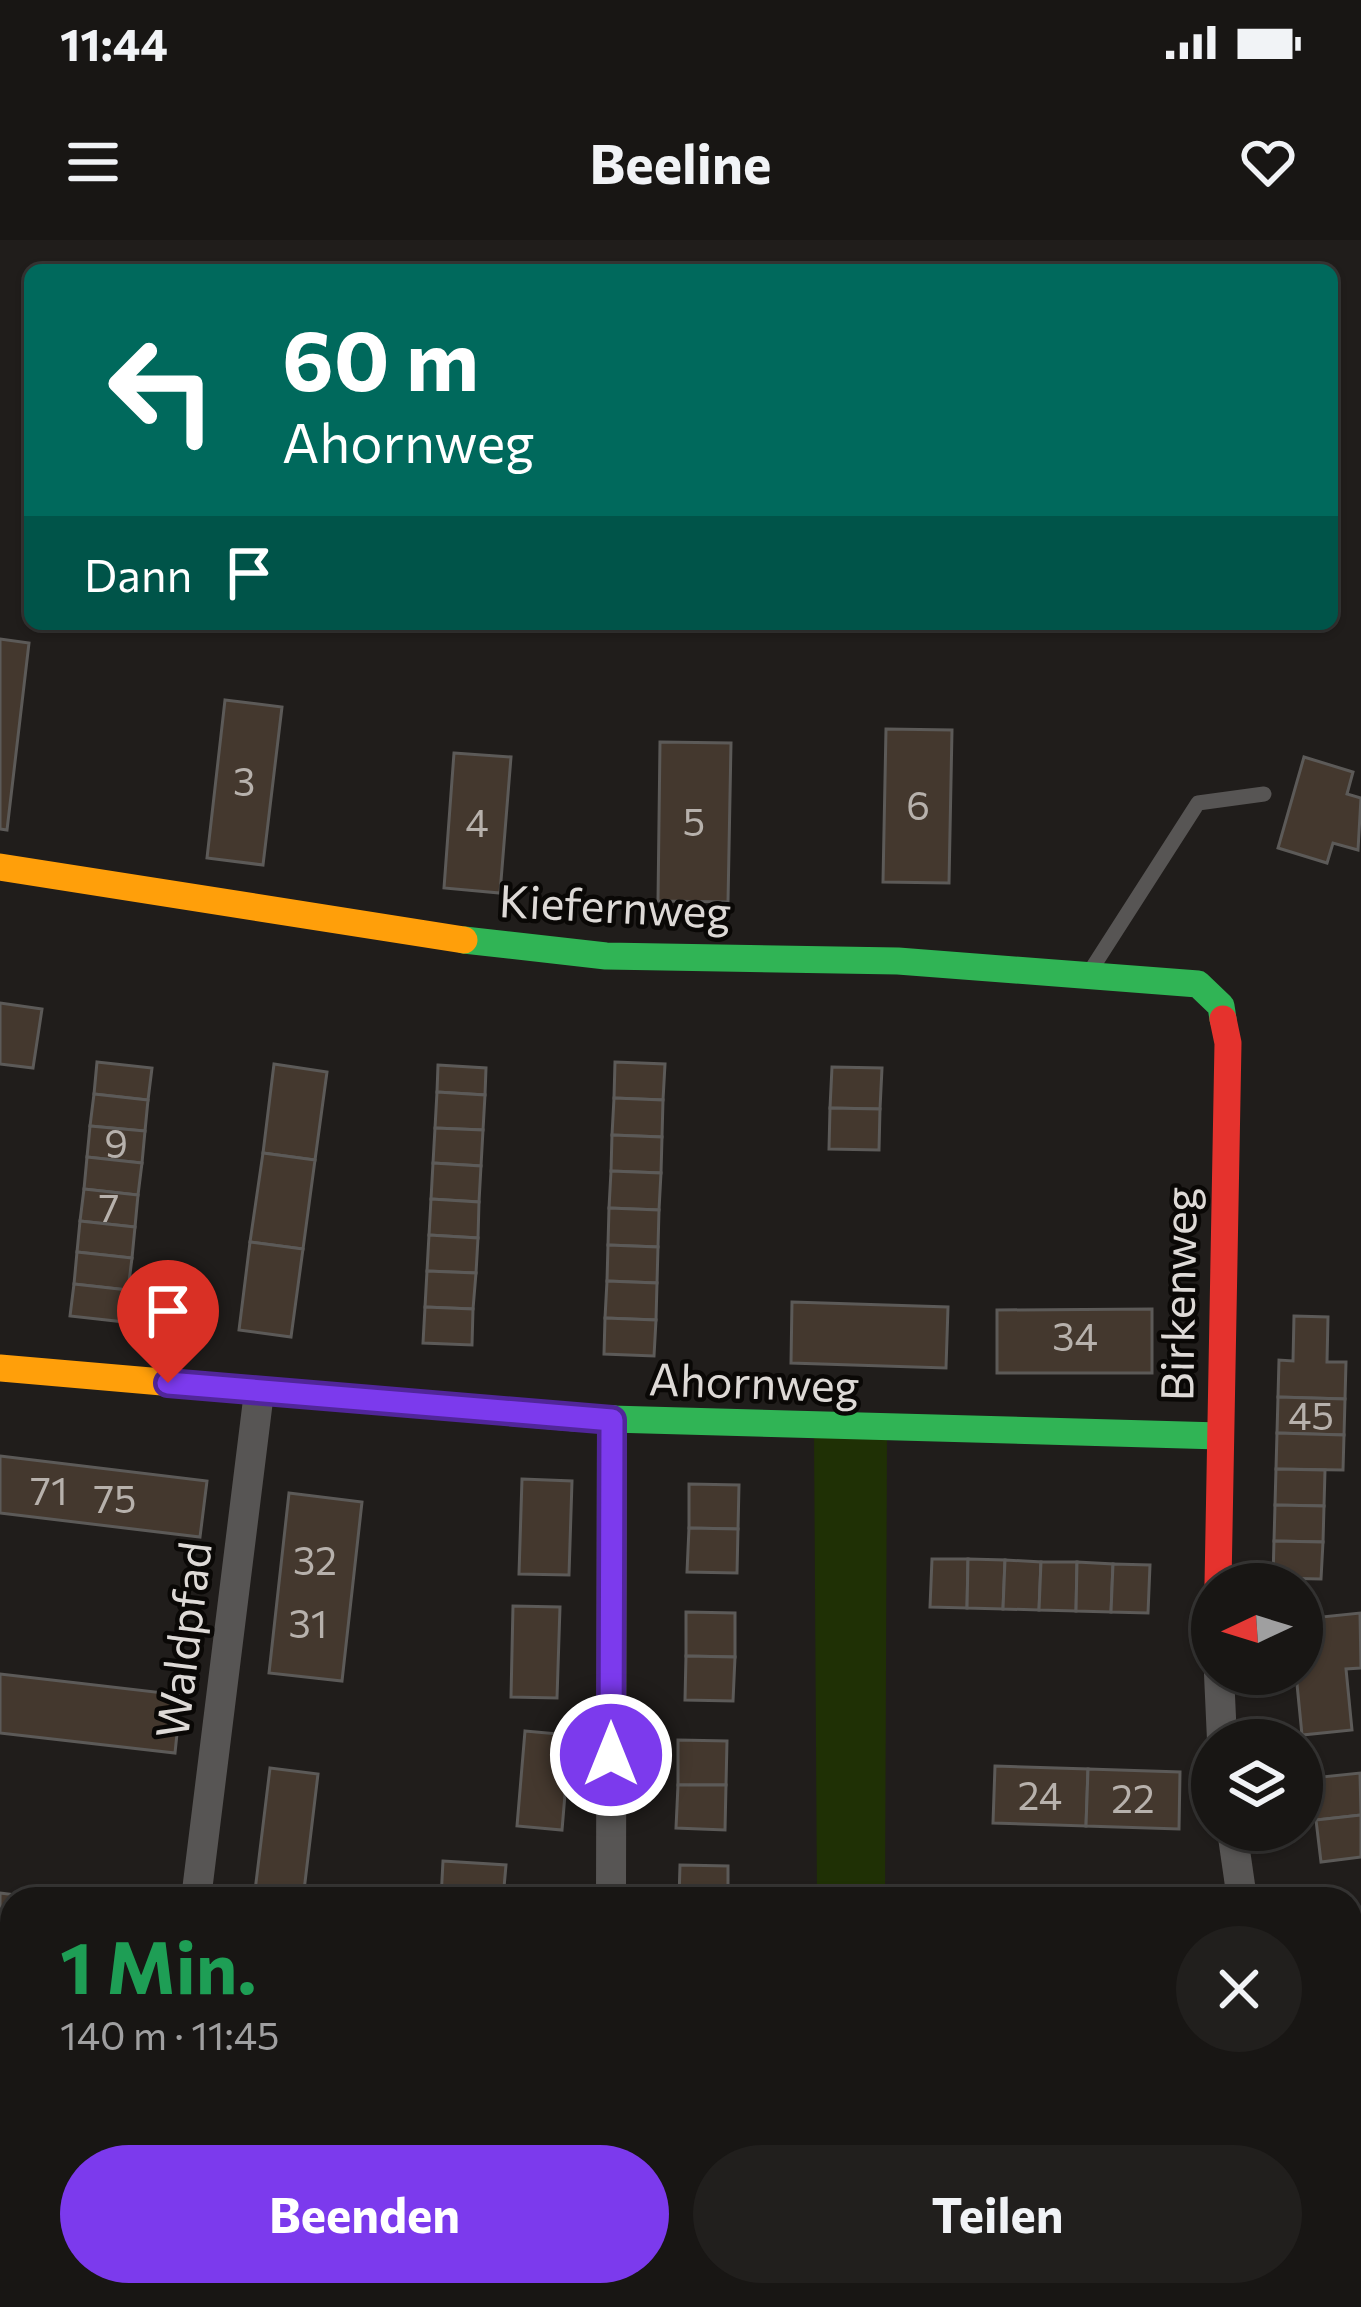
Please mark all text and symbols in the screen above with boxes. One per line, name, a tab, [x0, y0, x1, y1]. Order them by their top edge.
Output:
text: 11:44	[60, 15, 168, 70]
icon: menu	[60, 129, 126, 195]
text: Beeline	[589, 129, 772, 195]
icon: heart	[1235, 129, 1301, 195]
text: 60 m	[282, 306, 479, 408]
icon: left	[84, 312, 240, 468]
text: Ahornweg	[282, 408, 534, 474]
icon: arrive	[216, 540, 282, 606]
text: Dann	[84, 546, 192, 601]
house number: 3	[233, 756, 255, 804]
house number: 6	[906, 780, 930, 828]
house number: 5	[683, 796, 705, 844]
house number: 4	[465, 797, 489, 845]
street label: Kiefernweg	[498, 871, 733, 938]
house number: 9	[104, 1118, 128, 1166]
house number: 7	[99, 1182, 119, 1230]
street label: Birkenweg	[1147, 1186, 1206, 1402]
pin	[117, 1260, 219, 1383]
icon: arrive	[135, 1278, 201, 1344]
house number: 34	[1052, 1311, 1098, 1359]
street label: Ahornweg	[648, 1349, 860, 1412]
house number: 45	[1288, 1390, 1334, 1438]
house number: 71	[30, 1465, 68, 1513]
house number: 75	[94, 1473, 136, 1521]
house number: 32	[293, 1535, 337, 1583]
street label: Waldpfad	[142, 1538, 221, 1741]
north arrow	[1191, 1563, 1323, 1695]
map controls	[1191, 1563, 1323, 1851]
house number: 31	[289, 1598, 327, 1646]
position arrow	[548, 1692, 674, 1818]
button: layers	[1191, 1719, 1323, 1851]
house number: 24	[1018, 1770, 1062, 1818]
house number: 22	[1111, 1773, 1155, 1821]
text: 1 Min.	[60, 1921, 256, 2009]
button: close	[1176, 1926, 1302, 2052]
text: 140 m · 11:45	[60, 2010, 280, 2058]
button: Beenden	[60, 2145, 669, 2283]
button: Teilen	[693, 2145, 1302, 2283]

